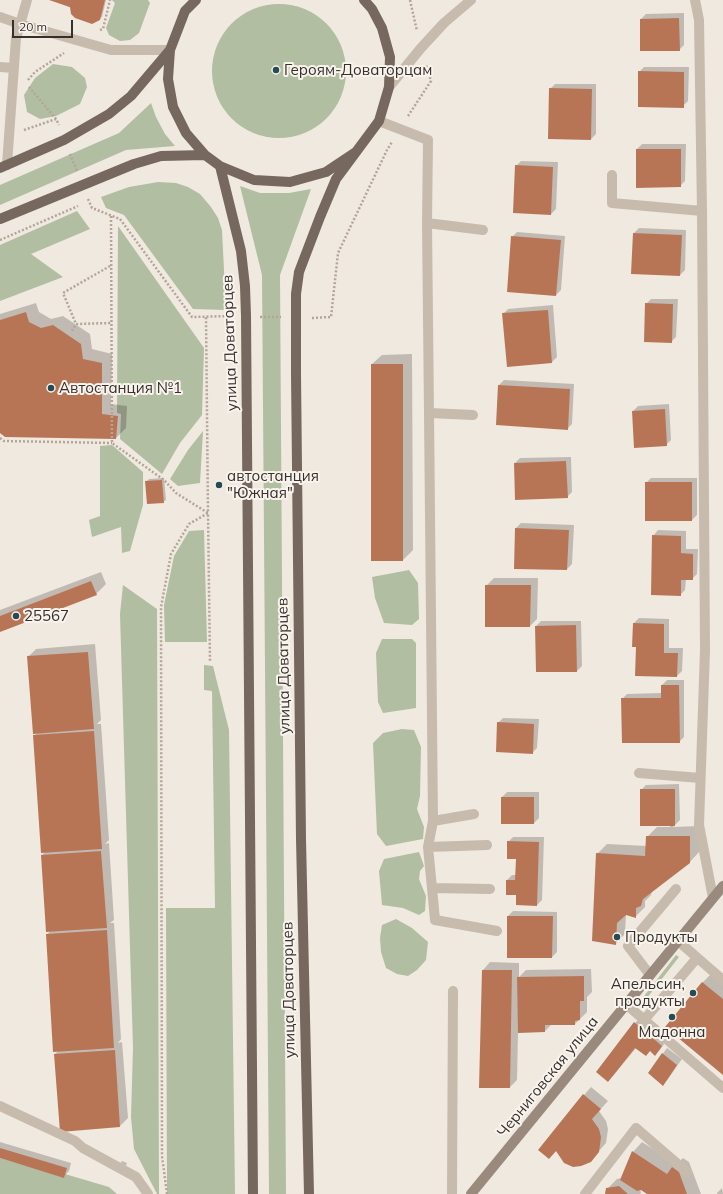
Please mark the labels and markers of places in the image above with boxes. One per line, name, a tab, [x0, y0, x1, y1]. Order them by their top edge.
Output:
place label: Героям-Доваторцам	[284, 61, 432, 79]
marker: Героям-Доваторцам	[271, 65, 281, 75]
place label: Автостанция №1	[59, 379, 182, 397]
marker: Автостанция №1	[46, 383, 56, 393]
place label: автостанция "Южная"	[227, 467, 319, 502]
marker: автостанция "Южная"	[214, 480, 224, 490]
place label: 25567	[24, 607, 69, 625]
marker: 25567	[11, 611, 21, 621]
place label: Продукты	[625, 928, 698, 946]
marker: Продукты	[612, 932, 622, 942]
place label: Апельсин, продукты	[611, 975, 685, 1010]
marker: Апельсин, продукты	[688, 988, 698, 998]
marker: Мадонна	[667, 1012, 677, 1022]
place label: Мадонна	[639, 1023, 705, 1041]

